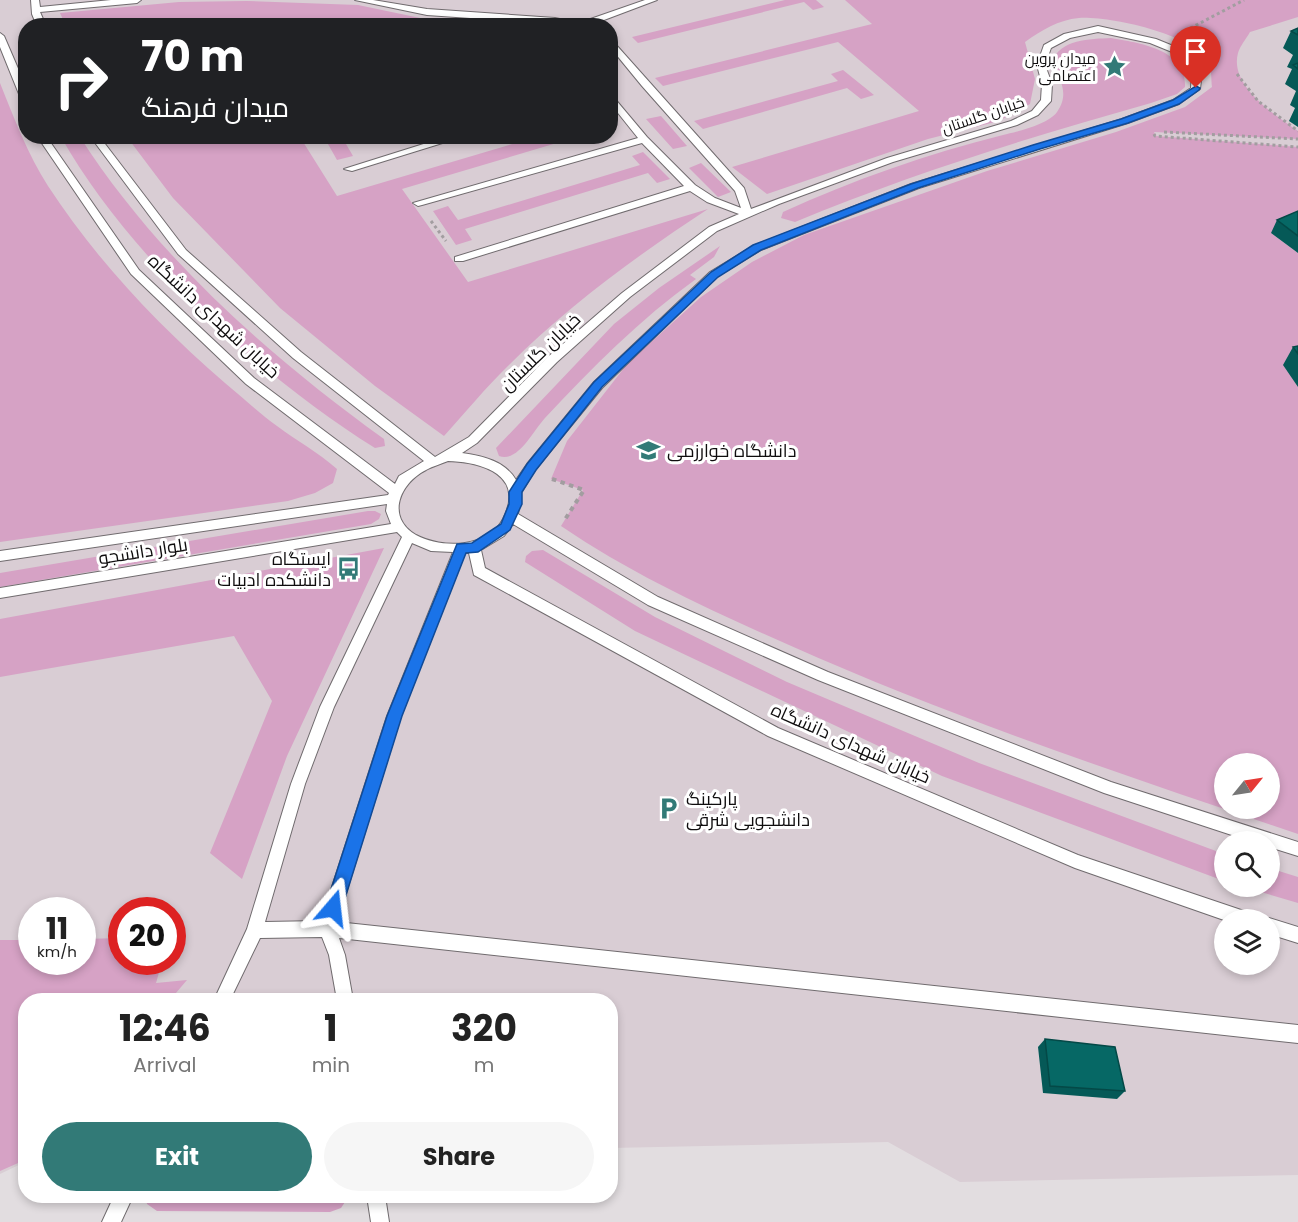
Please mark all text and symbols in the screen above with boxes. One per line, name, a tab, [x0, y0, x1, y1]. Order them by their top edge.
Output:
pin	[1170, 26, 1221, 88]
text: 70 m	[141, 27, 244, 86]
icon: arrive	[1179, 35, 1212, 68]
icon: right	[42, 42, 120, 120]
place label: میدان پروین اعتصامی	[1025, 48, 1096, 86]
place icon: میدان پروین اعتصامی	[1101, 54, 1127, 80]
text: میدان فرهنگ	[141, 89, 289, 126]
street label: خیابان گلستان	[939, 91, 1027, 139]
street label: خیابان شهدای دانشگاه	[143, 248, 285, 384]
street label: خیابان گلستان	[494, 307, 586, 397]
school or university icon: دانشگاه خوارزمی	[636, 437, 662, 463]
place label: دانشگاه خوارزمی	[667, 438, 796, 463]
street label: بلوار دانشجو	[96, 532, 190, 570]
place label: ایستگاه دانشکده ادبیات	[217, 546, 331, 592]
bus stop icon: ایستگاه دانشکده ادبیات	[336, 555, 362, 581]
street label: خیابان شهدای دانشگاه	[767, 697, 935, 789]
north arrow	[1214, 753, 1280, 819]
map controls	[1214, 753, 1280, 975]
place label: پارکینگ دانشجویی شرقی	[686, 786, 810, 832]
parking icon: پارکینگ دانشجویی شرقی	[655, 795, 681, 821]
button: search	[1214, 831, 1280, 897]
position arrow	[301, 876, 365, 940]
speed limit sign: 20	[108, 897, 186, 975]
text: 11	[46, 907, 68, 950]
button: layers	[1214, 909, 1280, 975]
text: km/h	[37, 941, 77, 962]
text: 12:46	[119, 1003, 211, 1054]
text: 1	[324, 1003, 338, 1054]
text: 320	[451, 1003, 517, 1054]
text: Arrival	[133, 1051, 196, 1079]
text: min	[312, 1051, 350, 1079]
text: m	[474, 1051, 494, 1079]
button: Exit	[42, 1122, 312, 1191]
button: Share	[324, 1122, 594, 1191]

